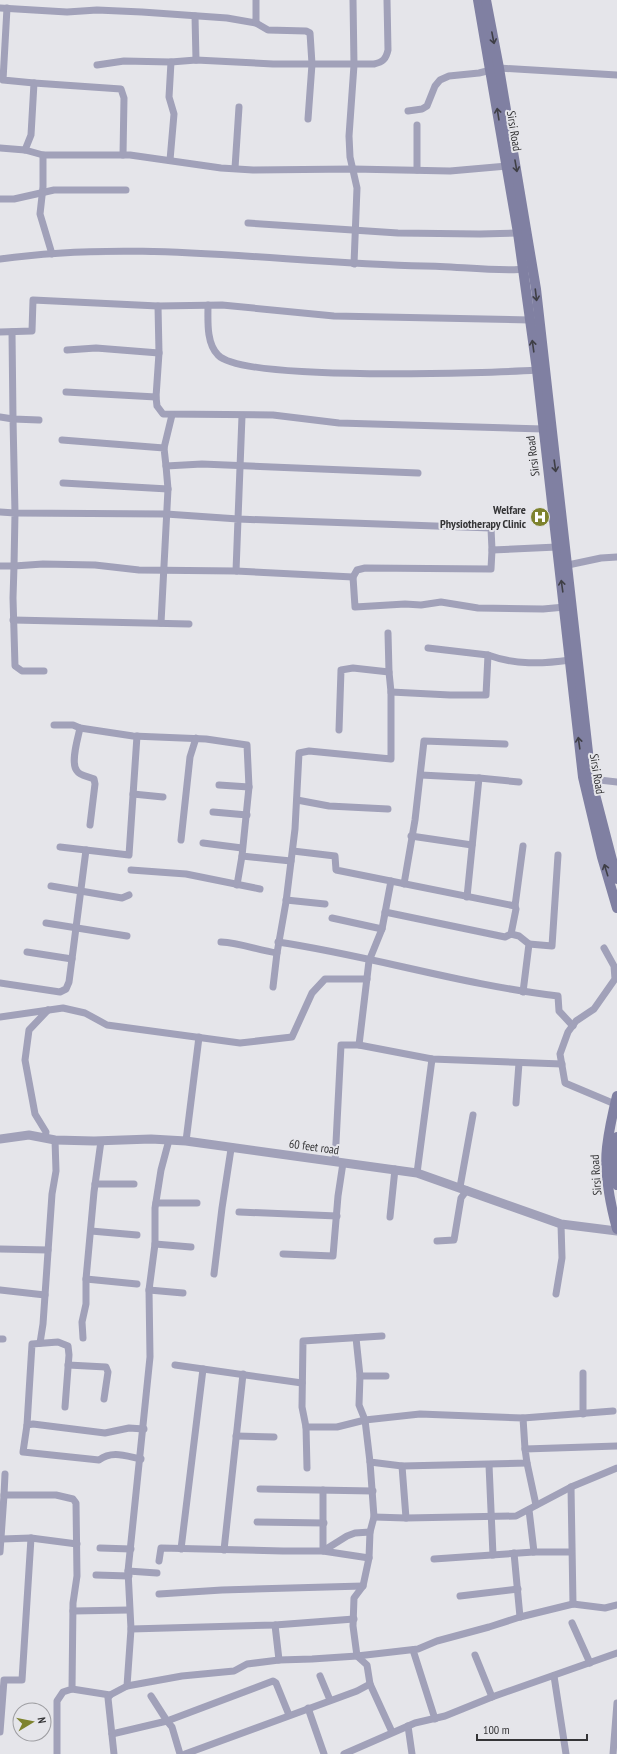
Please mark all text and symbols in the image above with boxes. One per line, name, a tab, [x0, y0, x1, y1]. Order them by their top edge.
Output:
one-way arrow	[490, 31, 498, 44]
one-way arrow	[494, 107, 502, 120]
street label: Sirsi Road	[504, 110, 525, 152]
one-way arrow	[512, 159, 520, 172]
one-way arrow	[533, 288, 540, 301]
one-way arrow	[529, 340, 537, 353]
street label: Sirsi Road	[523, 435, 542, 477]
one-way arrow	[552, 459, 559, 472]
place label: Welfare Physiotherapy Clinic	[440, 502, 527, 531]
hospital icon: Welfare Physiotherapy Clinic	[529, 506, 551, 528]
one-way arrow	[558, 580, 566, 593]
one-way arrow	[575, 737, 583, 750]
street label: Sirsi Road	[587, 753, 608, 795]
one-way arrow	[602, 864, 609, 877]
street label: 60 feet road	[288, 1136, 340, 1157]
street label: Sirsi Road	[587, 1154, 604, 1196]
north arrow	[12, 1702, 52, 1742]
text: N	[34, 1716, 49, 1724]
scale bar	[477, 1716, 587, 1742]
text: 100 m	[483, 1722, 510, 1737]

